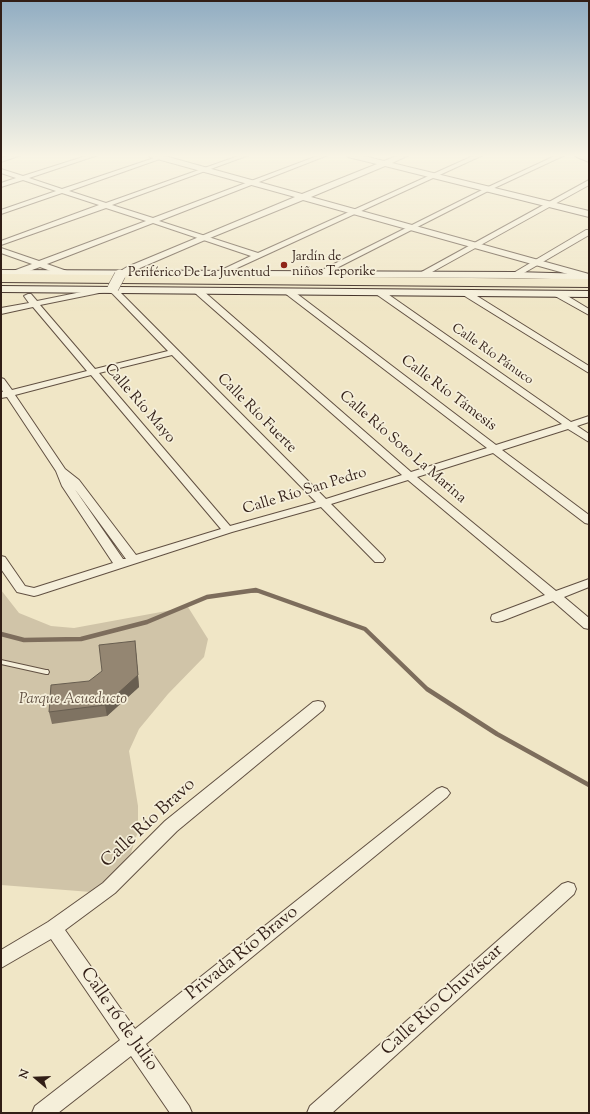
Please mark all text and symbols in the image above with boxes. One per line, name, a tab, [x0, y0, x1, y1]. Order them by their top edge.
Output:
place label: Jardín de niños Teporike	[292, 250, 376, 281]
marker: Jardín de niños Teporike	[279, 260, 289, 270]
street label: Periférico De La Juventud	[128, 266, 270, 282]
street label: Calle Río Pánuco	[448, 321, 536, 389]
street label: Calle Río Támesis	[397, 352, 499, 436]
street label: Calle Río Mayo	[100, 361, 178, 447]
street label: Calle Río Fuerte	[213, 371, 299, 457]
street label: Calle Río Soto La Marina	[335, 388, 469, 508]
street label: Calle Río San Pedro	[241, 465, 369, 519]
park label: Parque Acueducto	[19, 691, 127, 709]
street label: Calle Río Bravo	[97, 775, 201, 873]
street label: Privada Río Bravo	[183, 902, 303, 1006]
street label: Calle Río Chuvíscar	[378, 941, 508, 1061]
street label: Calle 16 de Julio	[74, 964, 162, 1076]
north arrow	[16, 1058, 56, 1098]
text: N	[16, 1067, 34, 1081]

